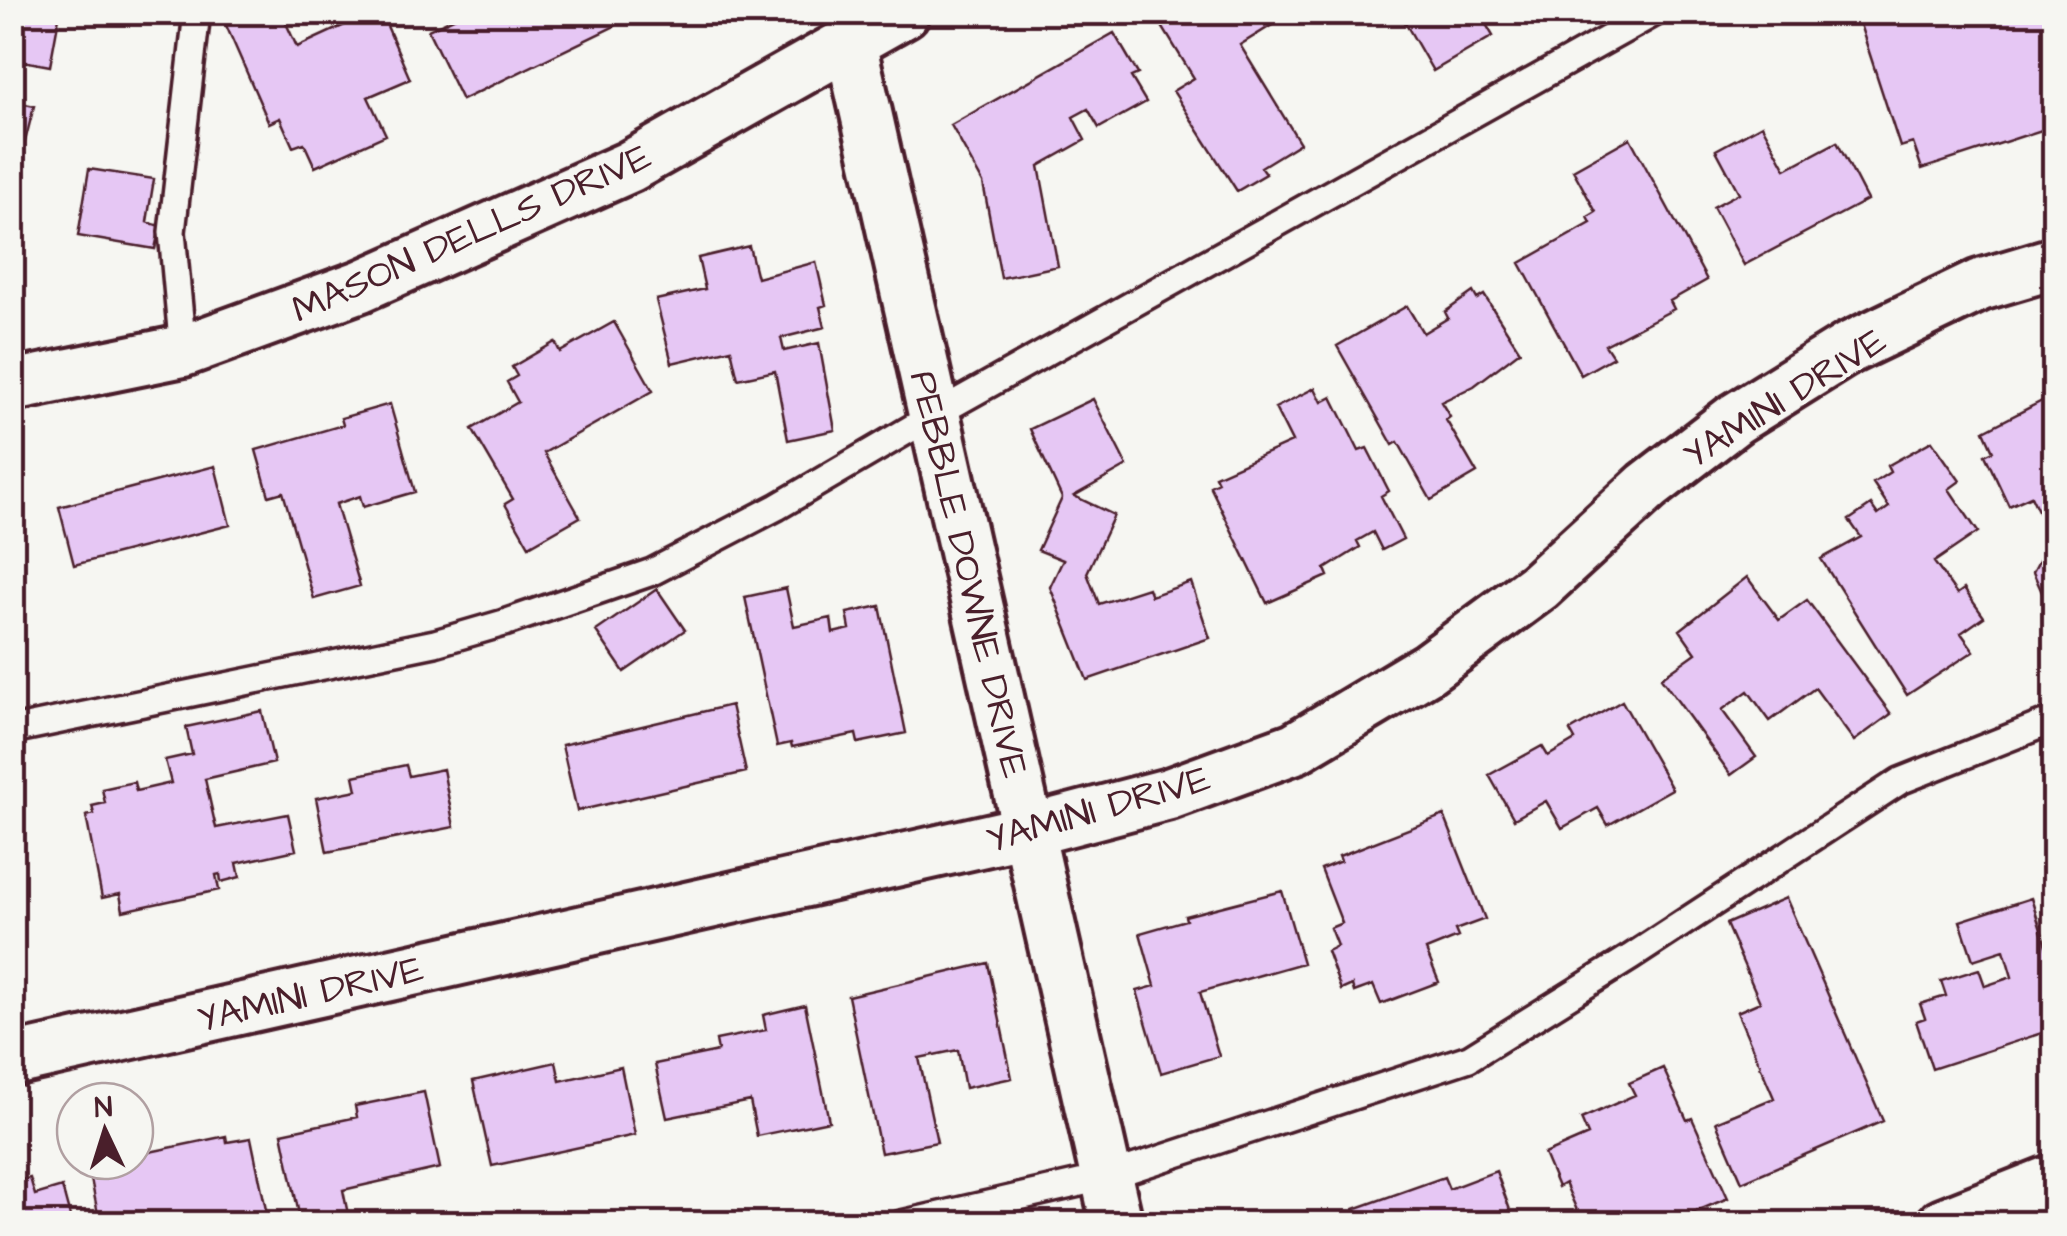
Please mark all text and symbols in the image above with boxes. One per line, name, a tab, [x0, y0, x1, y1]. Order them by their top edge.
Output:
street label: MASON DELLS DRIVE	[284, 131, 660, 336]
street label: YAMINI DRIVE	[1674, 316, 1897, 482]
street label: PEBBLE DOWNE DRIVE	[896, 366, 1040, 783]
street label: YAMINI DRIVE	[981, 753, 1216, 867]
street label: YAMINI DRIVE	[192, 944, 429, 1046]
north arrow	[55, 1081, 155, 1181]
text: N	[93, 1087, 114, 1128]

